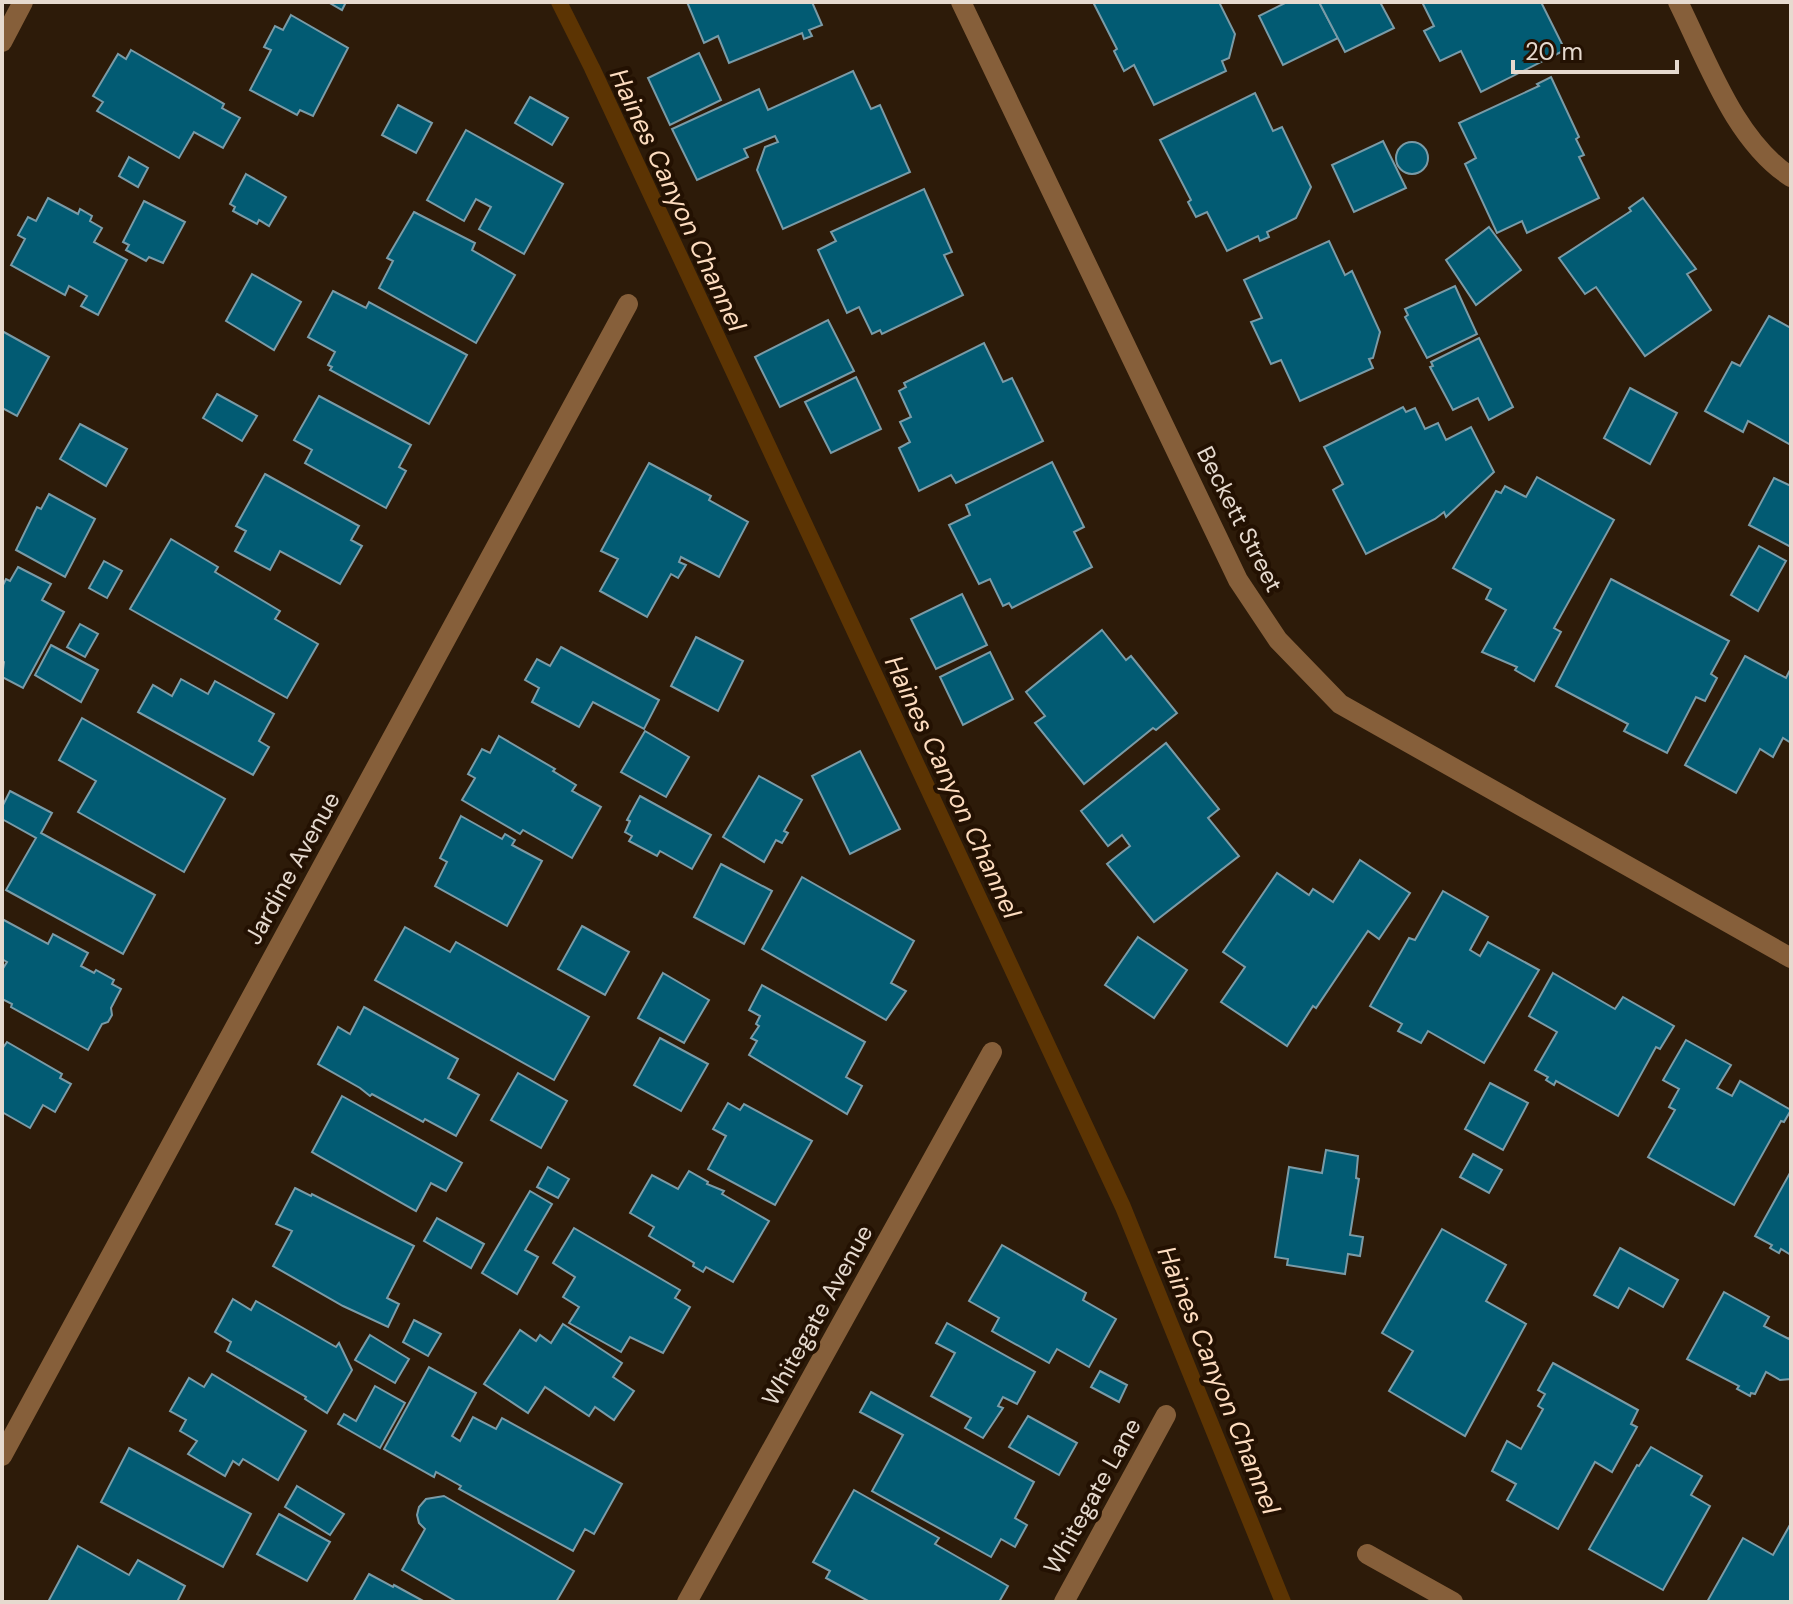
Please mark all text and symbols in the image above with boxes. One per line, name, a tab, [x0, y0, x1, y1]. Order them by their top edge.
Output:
scale bar	[1513, 24, 1677, 74]
text: 20 m	[1525, 36, 1583, 67]
water label: Haines Canyon Channel	[602, 63, 754, 338]
street label: Beckett Street	[1190, 441, 1290, 597]
water label: Haines Canyon Channel	[877, 650, 1029, 925]
street label: Jardine Avenue	[237, 786, 347, 950]
street label: Whitegate Avenue	[754, 1219, 880, 1411]
water label: Haines Canyon Channel	[1150, 1241, 1289, 1520]
street label: Whitegate Lane	[1036, 1413, 1148, 1579]

